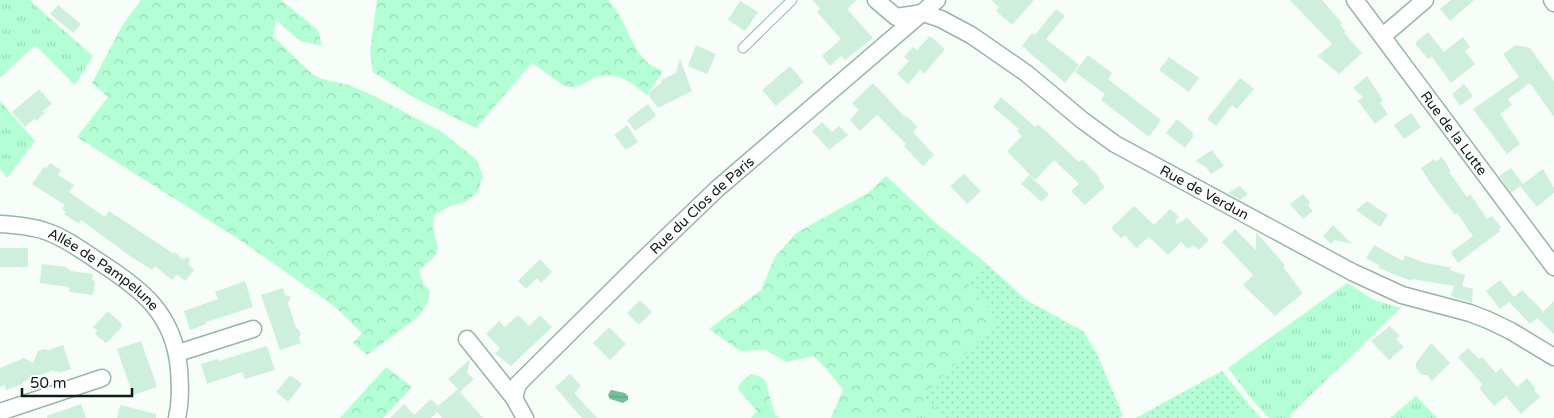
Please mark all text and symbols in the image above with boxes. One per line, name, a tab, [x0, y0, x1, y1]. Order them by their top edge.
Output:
street label: Rue de la Lutte	[1417, 88, 1491, 179]
street label: Rue du Clos de Paris	[646, 152, 758, 257]
street label: Rue de Verdun	[1157, 161, 1252, 223]
street label: Allée de Pampelune	[46, 224, 163, 314]
scale bar	[22, 366, 132, 398]
text: 50 m	[30, 374, 67, 392]

